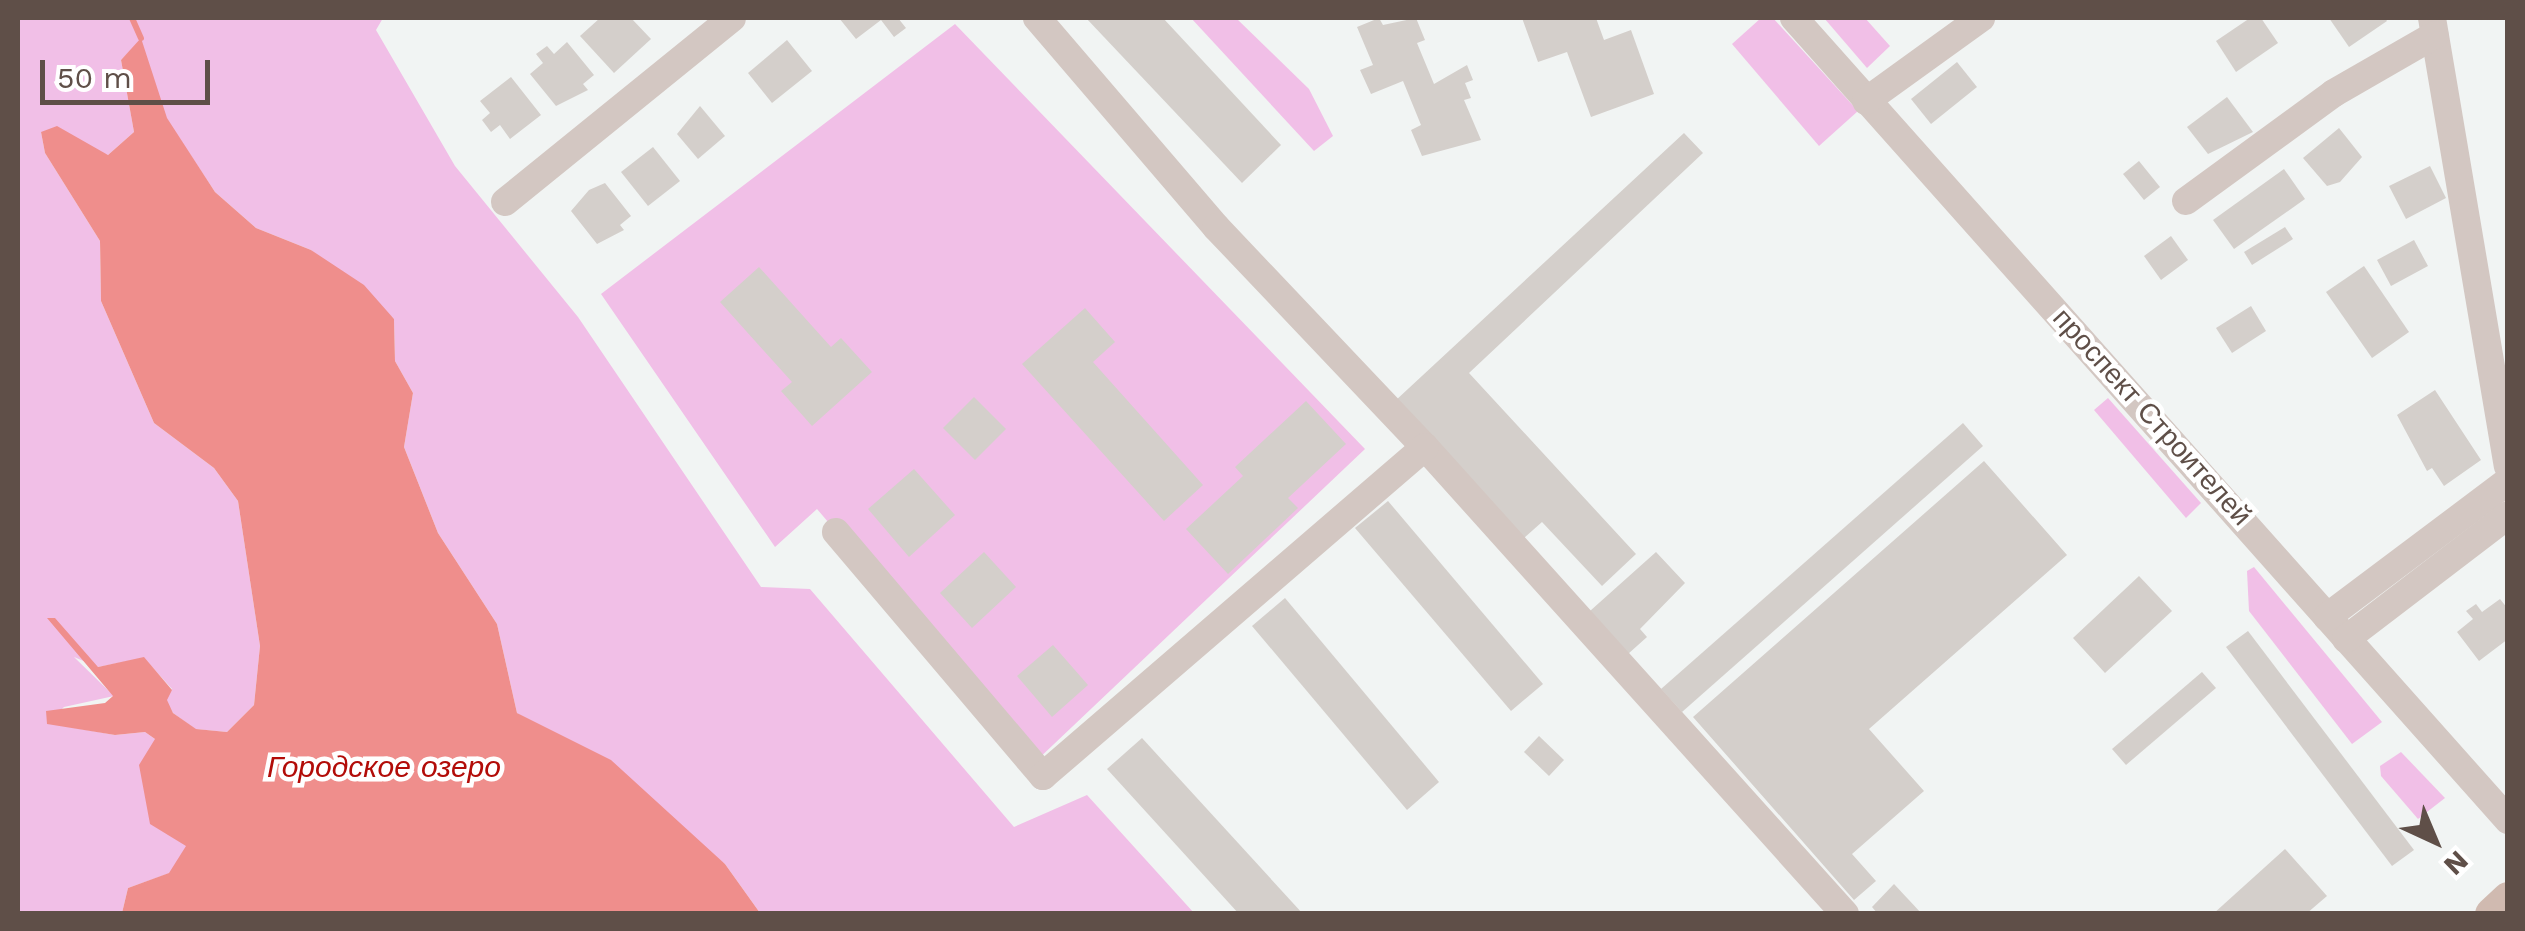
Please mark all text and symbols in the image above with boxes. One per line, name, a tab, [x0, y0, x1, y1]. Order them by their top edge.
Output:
scale bar	[45, 40, 215, 102]
text: 50 m	[57, 60, 132, 95]
street label: проспект Строителей	[2046, 302, 2258, 532]
water label: Городское озеро	[267, 749, 501, 785]
north arrow	[2385, 791, 2485, 891]
text: N	[2437, 844, 2475, 882]

